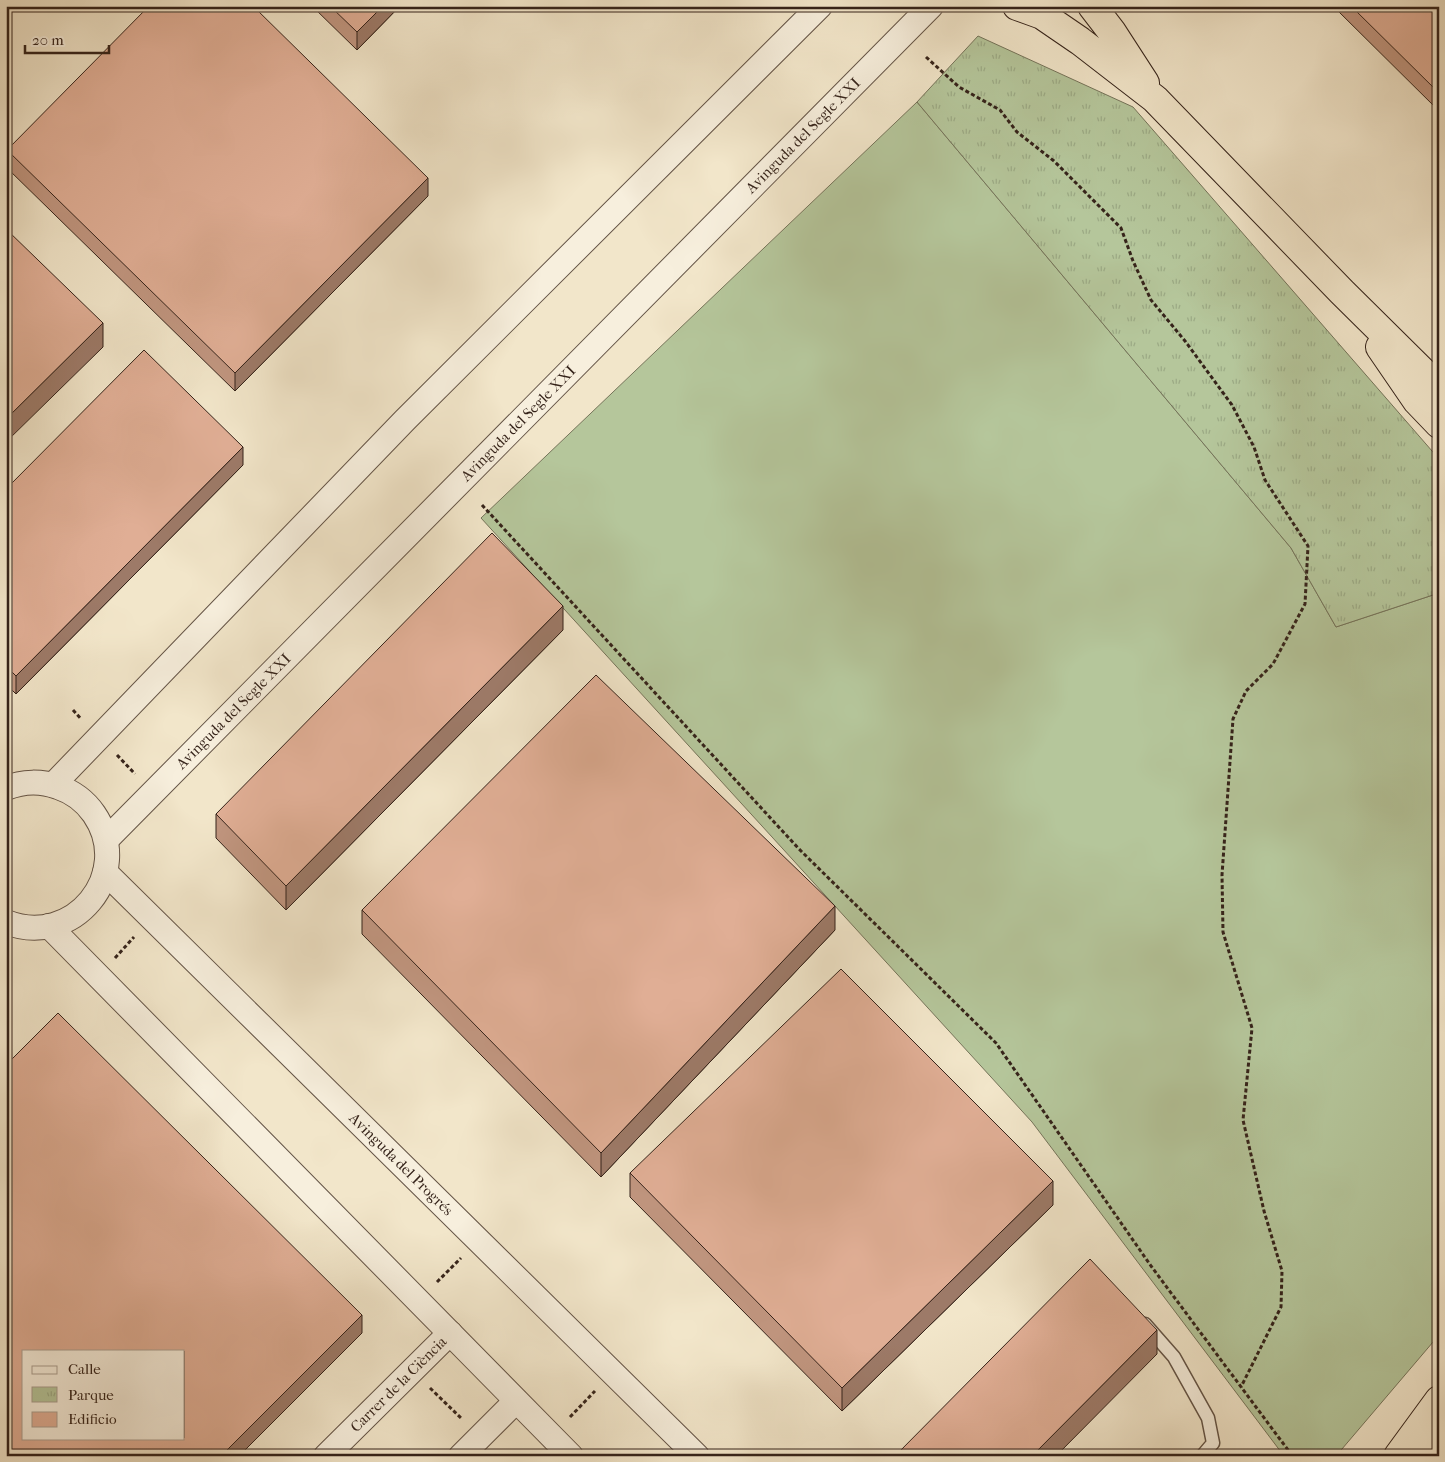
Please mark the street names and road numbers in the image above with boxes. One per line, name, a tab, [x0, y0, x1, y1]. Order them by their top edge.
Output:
street label: Avinguda del Segle XXI	[741, 74, 864, 198]
street label: Avinguda del Segle XXI	[456, 362, 579, 486]
street label: Avinguda del Segle XXI	[172, 650, 294, 774]
street label: Avinguda del Progrés	[345, 1108, 457, 1219]
street label: Carrer de la Ciència	[347, 1332, 451, 1436]

